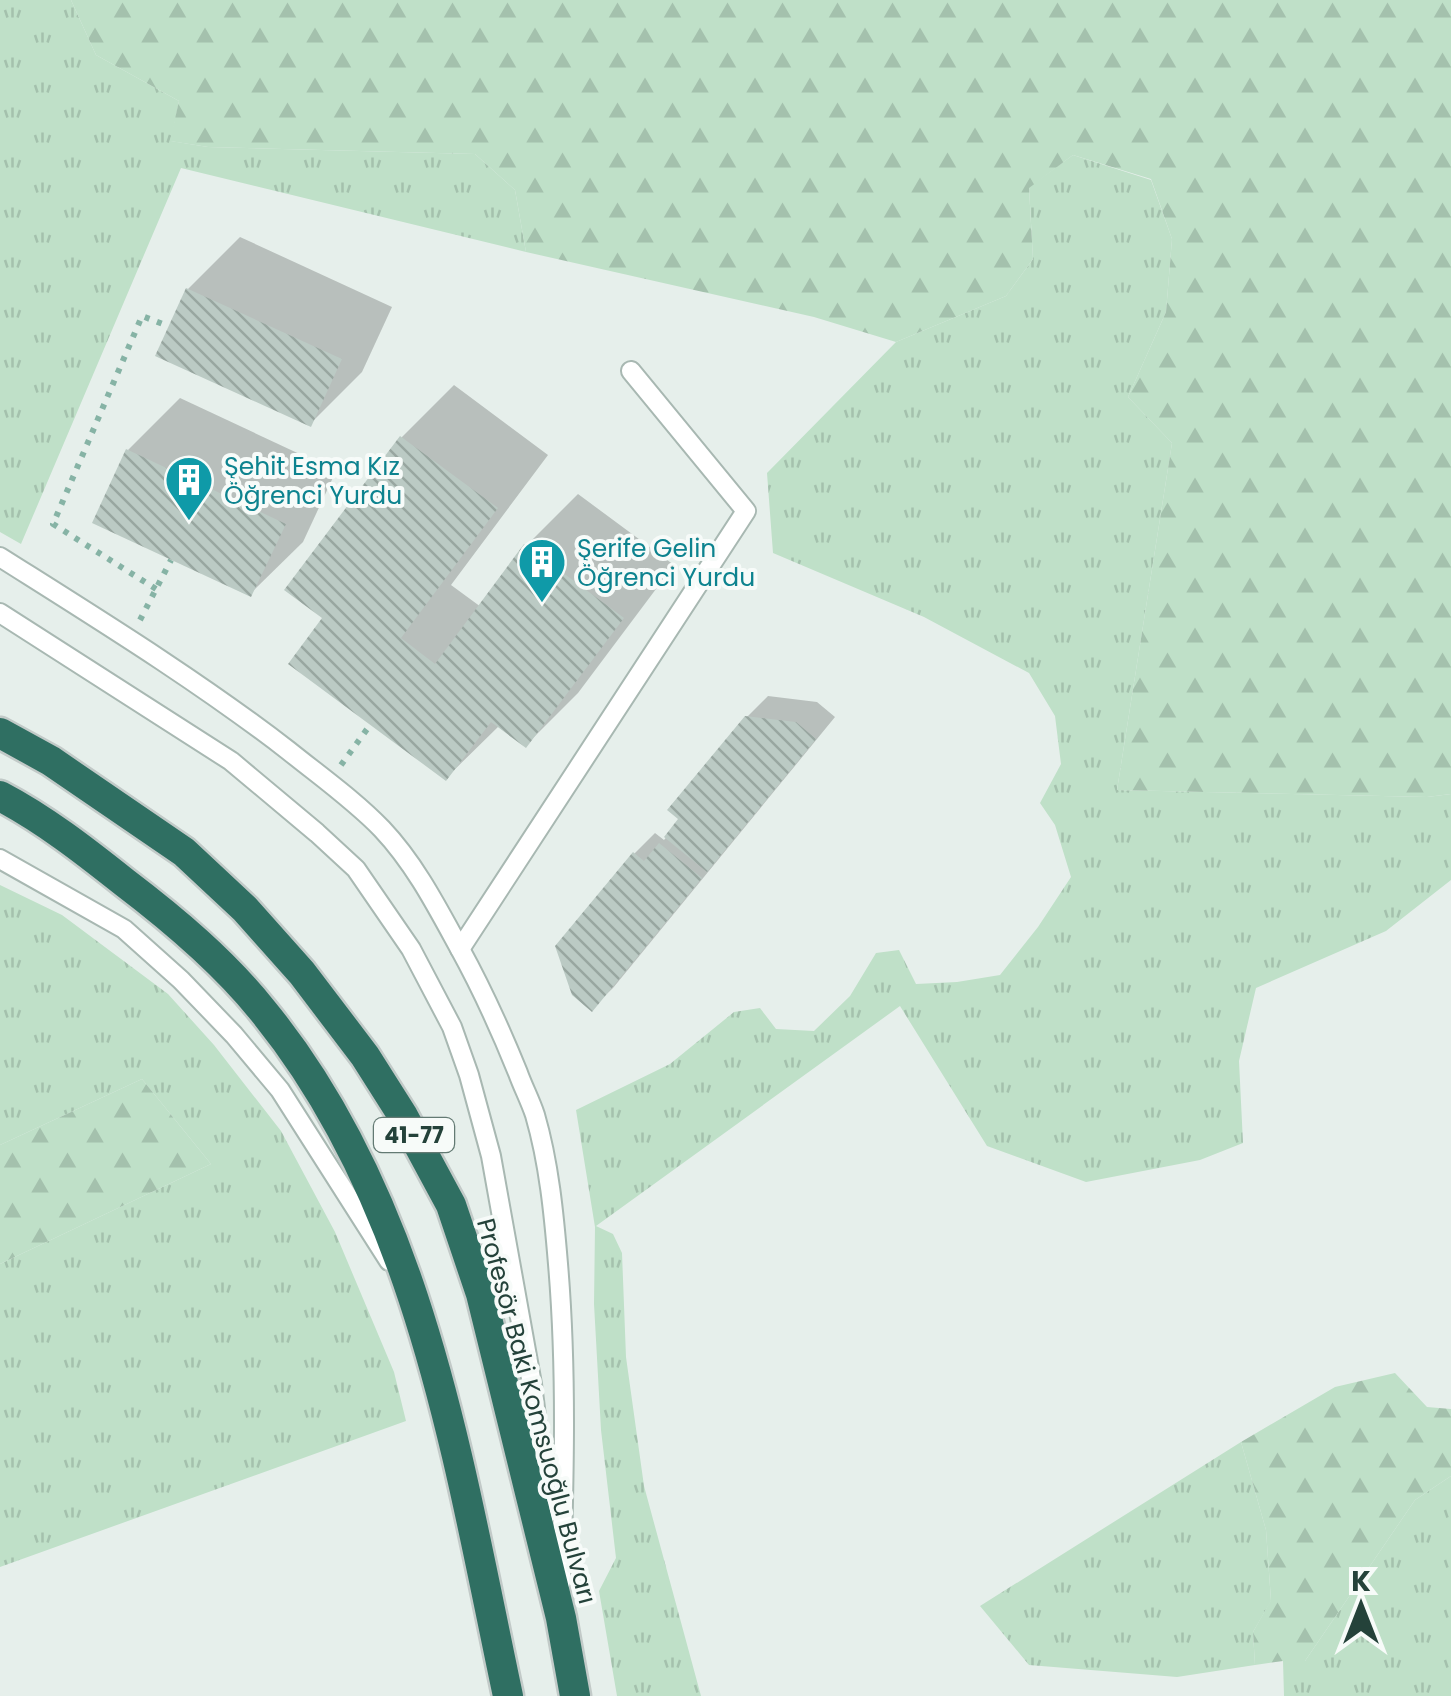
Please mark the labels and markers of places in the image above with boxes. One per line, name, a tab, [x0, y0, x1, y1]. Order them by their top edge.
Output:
place label: Şehit Esma Kız Öğrenci Yurdu	[224, 449, 402, 513]
building icon: Şehit Esma Kız Öğrenci Yurdu	[163, 454, 215, 522]
place label: Şerife Gelin Öğrenci Yurdu	[577, 531, 755, 595]
building icon: Şerife Gelin Öğrenci Yurdu	[516, 536, 568, 604]

